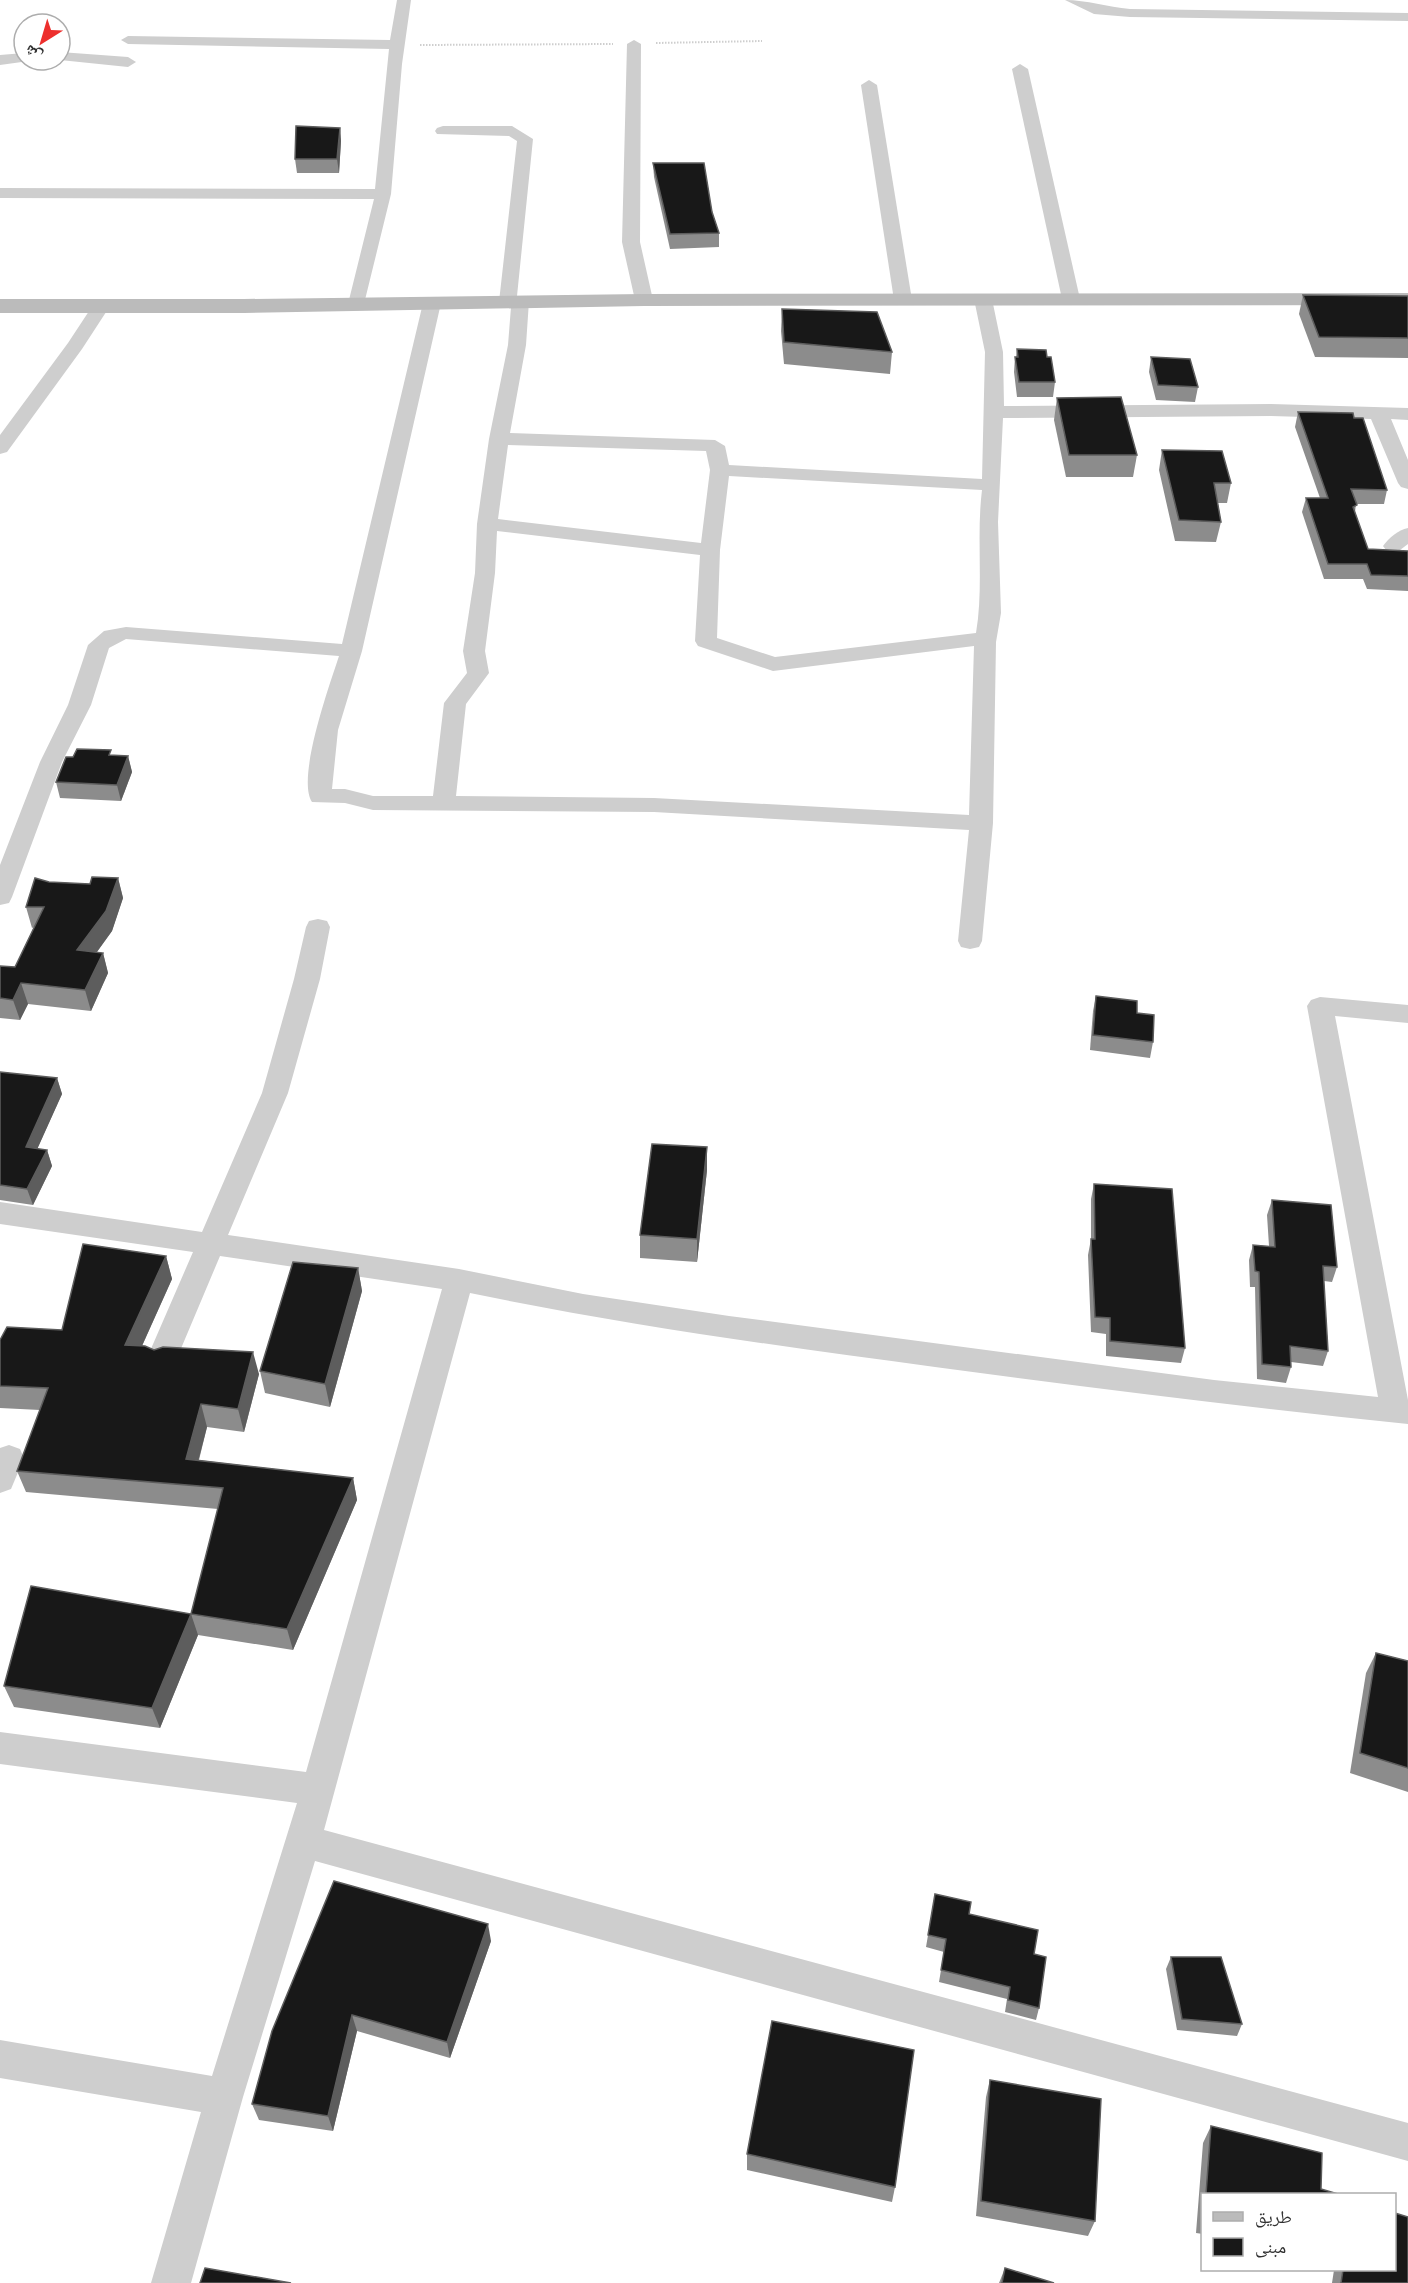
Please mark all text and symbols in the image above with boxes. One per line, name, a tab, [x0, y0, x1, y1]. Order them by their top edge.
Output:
north arrow	[12, 12, 72, 72]
text: ش	[21, 41, 46, 65]
legend	[1201, 2193, 1396, 2271]
text: طريق	[1255, 2207, 1292, 2228]
text: مبنى	[1255, 2237, 1286, 2258]

